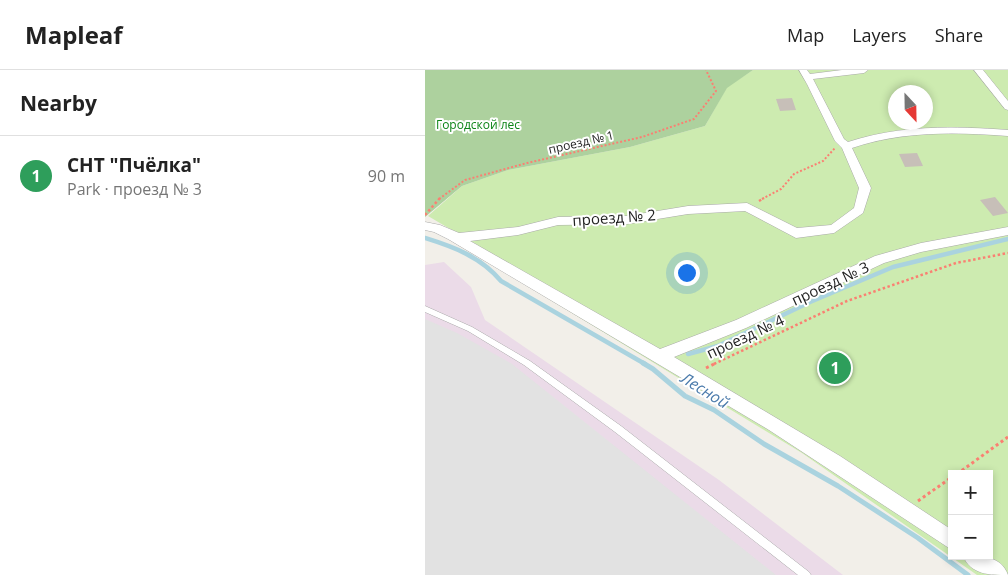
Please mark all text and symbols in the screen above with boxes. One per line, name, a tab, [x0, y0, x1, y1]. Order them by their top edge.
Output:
text: Mapleaf	[25, 18, 123, 51]
text: Map	[787, 23, 824, 47]
text: Layers	[852, 23, 907, 47]
text: Share	[935, 23, 983, 47]
north arrow	[888, 85, 933, 130]
text: Nearby	[20, 89, 97, 117]
park label: Городской лес	[436, 116, 520, 133]
street label: проезд № 1	[547, 126, 615, 158]
text: СНТ "Пчёлка"	[67, 152, 201, 178]
text: 1	[31, 165, 41, 187]
text: 90 m	[368, 165, 405, 187]
text: Park · проезд № 3	[67, 178, 202, 200]
street label: проезд № 2	[572, 204, 656, 230]
street label: проезд № 3	[788, 256, 872, 310]
your location	[674, 260, 700, 286]
street label: проезд № 4	[703, 309, 787, 363]
pin: 1	[819, 349, 851, 387]
water label: Лесной	[676, 366, 733, 413]
map controls	[948, 470, 993, 560]
button: +	[948, 470, 993, 515]
button: −	[948, 515, 993, 560]

